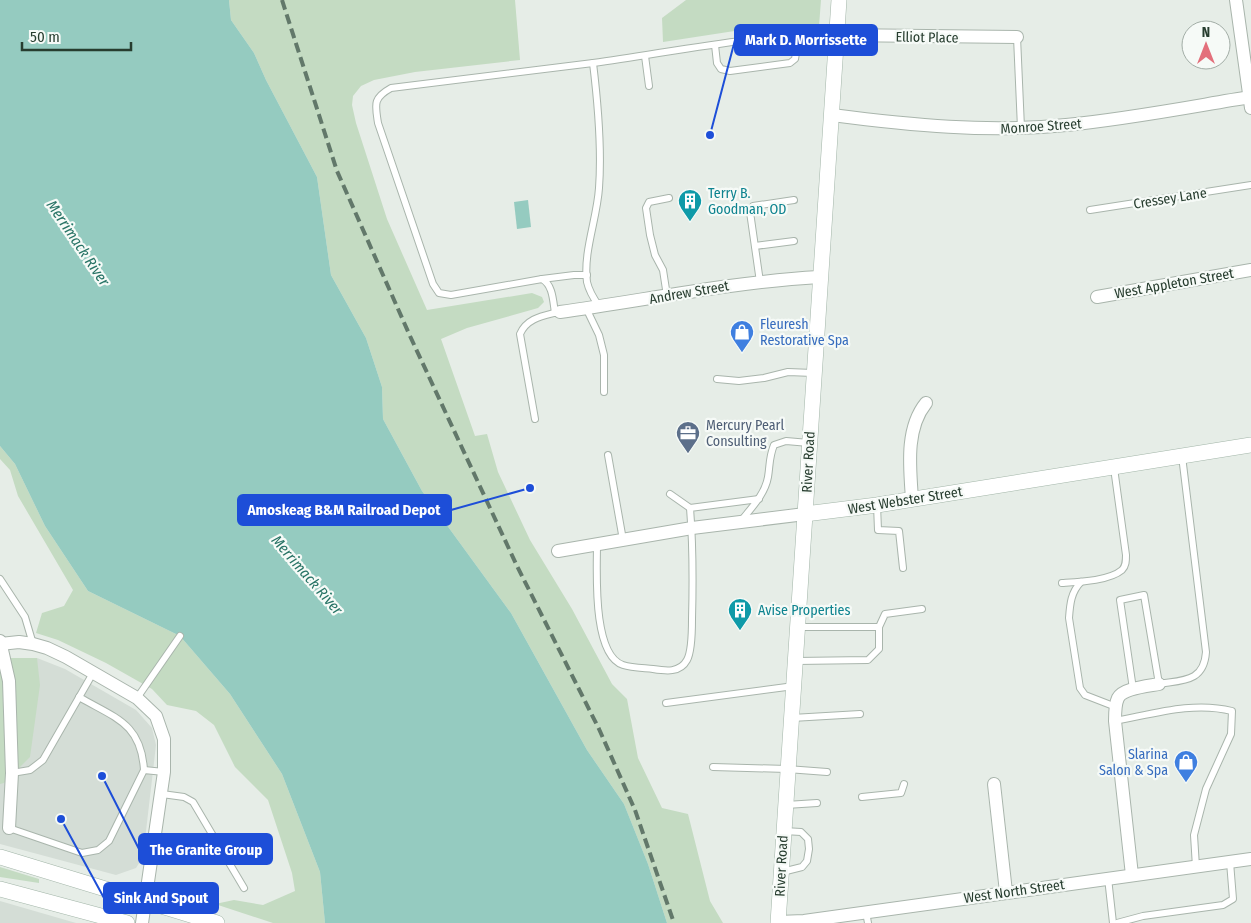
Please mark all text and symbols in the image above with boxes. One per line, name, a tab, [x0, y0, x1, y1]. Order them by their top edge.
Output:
scale bar	[22, 20, 131, 52]
north arrow	[1181, 20, 1231, 70]
text: N	[1202, 24, 1210, 41]
callout: Mark D. Morrissette	[735, 25, 877, 55]
text: 50 m	[30, 28, 60, 46]
street label: Elliot Place	[895, 28, 959, 47]
text: Mark D. Morrissette	[745, 31, 867, 49]
street label: Monroe Street	[1000, 115, 1083, 138]
street label: Cressey Lane	[1132, 184, 1208, 213]
place label: Terry B. Goodman, OD	[708, 185, 786, 218]
building icon: Terry B. Goodman, OD	[677, 188, 703, 222]
water label: Merrimack River	[43, 197, 114, 290]
street label: West Appleton Street	[1113, 265, 1235, 302]
street label: Andrew Street	[648, 277, 731, 308]
place label: Fleuresh Restorative Spa	[760, 316, 849, 349]
shop icon: Fleuresh Restorative Spa	[729, 319, 755, 353]
place label: Mercury Pearl Consulting	[706, 417, 784, 450]
office icon: Mercury Pearl Consulting	[675, 420, 701, 454]
street label: River Road	[798, 431, 819, 493]
street label: West Webster Street	[847, 483, 964, 518]
callout: Amoskeag B&M Railroad Depot	[238, 495, 451, 525]
text: Amoskeag B&M Railroad Depot	[246, 501, 441, 519]
water label: Merrimack River	[268, 532, 347, 619]
building icon: Avise Properties	[727, 597, 753, 631]
place label: Avise Properties	[758, 602, 850, 619]
place label: Slarina Salon & Spa	[1099, 746, 1168, 779]
shop icon: Slarina Salon & Spa	[1173, 749, 1199, 783]
callout: The Granite Group	[139, 834, 272, 864]
street label: River Road	[771, 835, 792, 897]
text: The Granite Group	[150, 841, 262, 859]
street label: West North Street	[963, 876, 1066, 907]
callout: Sink And Spout	[104, 883, 218, 913]
text: Sink And Spout	[114, 889, 209, 907]

